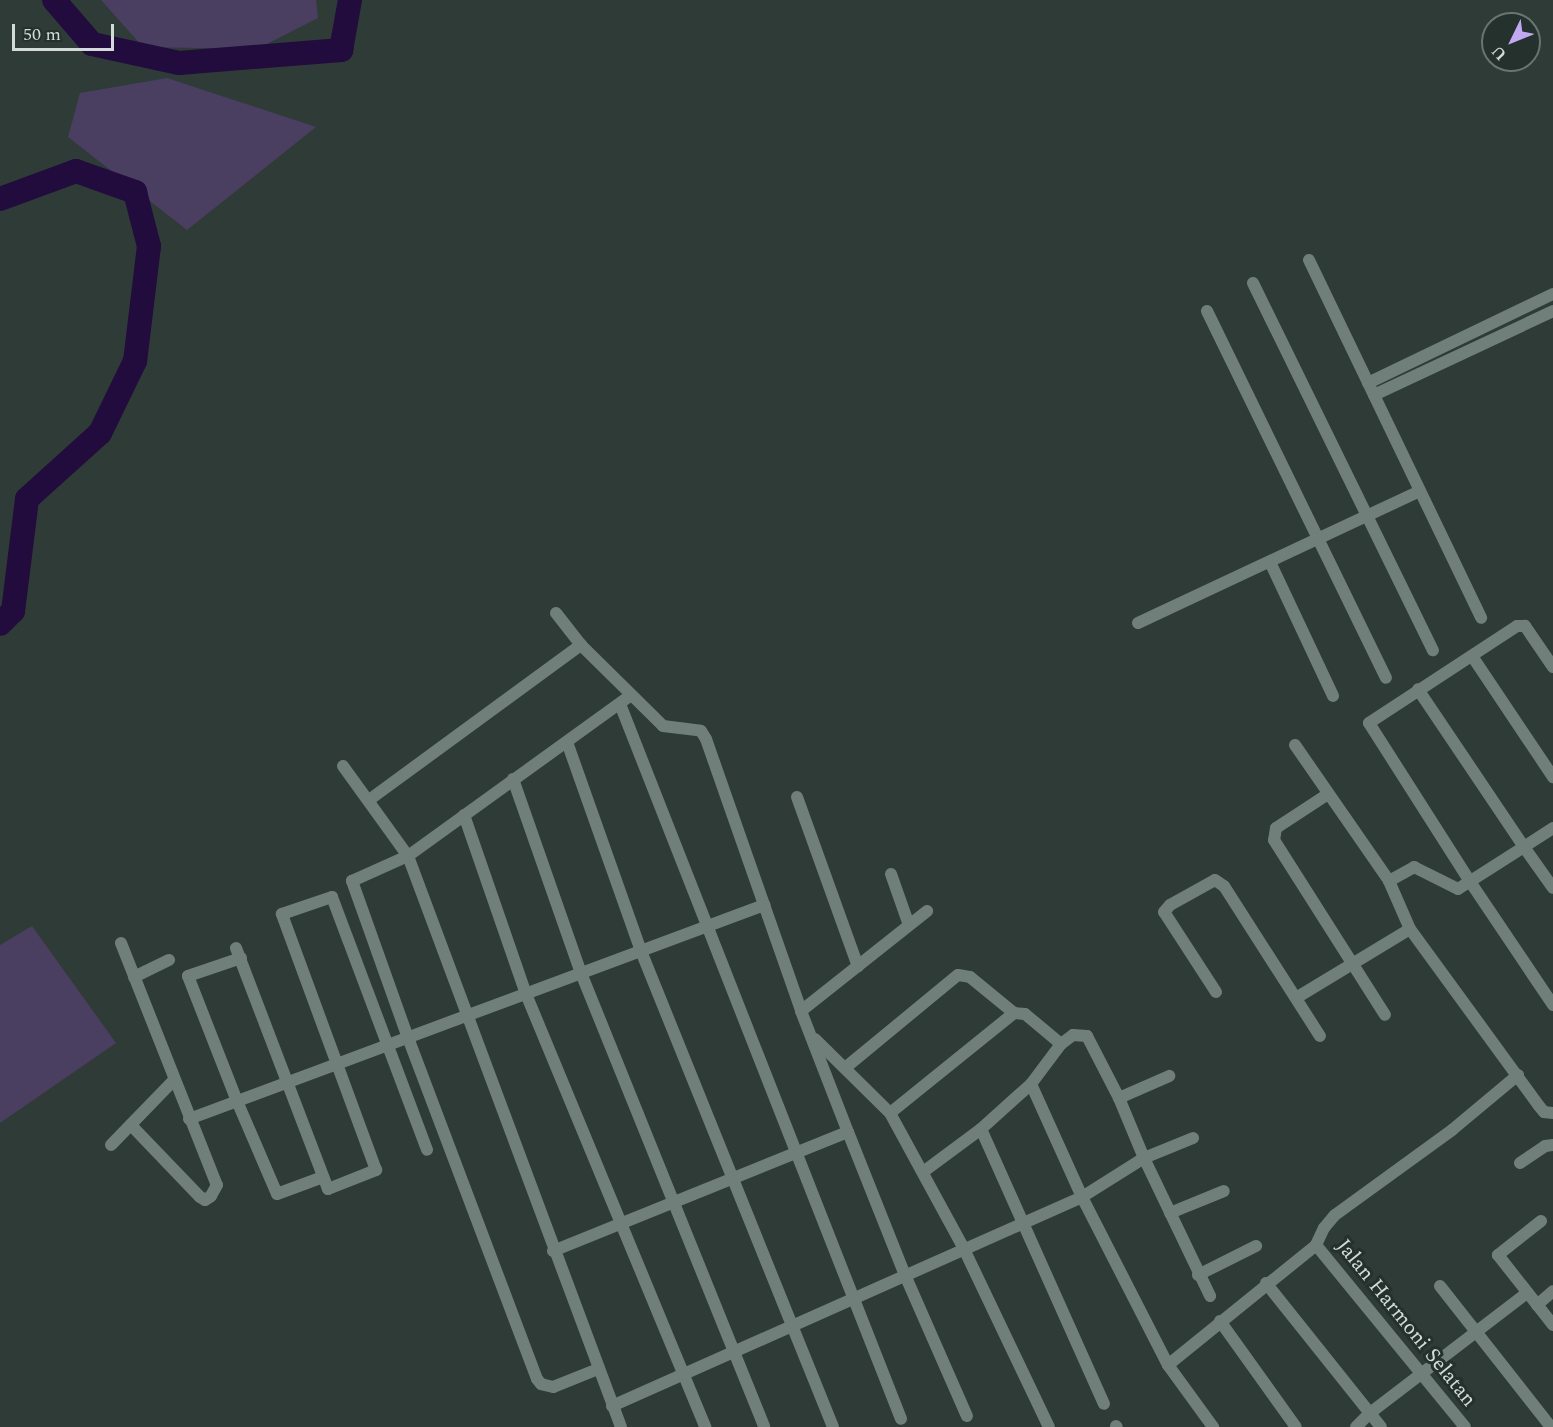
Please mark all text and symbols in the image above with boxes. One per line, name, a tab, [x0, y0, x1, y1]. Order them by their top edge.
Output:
scale bar	[15, 12, 117, 50]
north arrow	[1481, 12, 1541, 72]
text: 50 m	[23, 21, 61, 48]
text: U	[1486, 40, 1513, 66]
street label: Jalan Harmoni Selatan	[1331, 1234, 1481, 1412]

